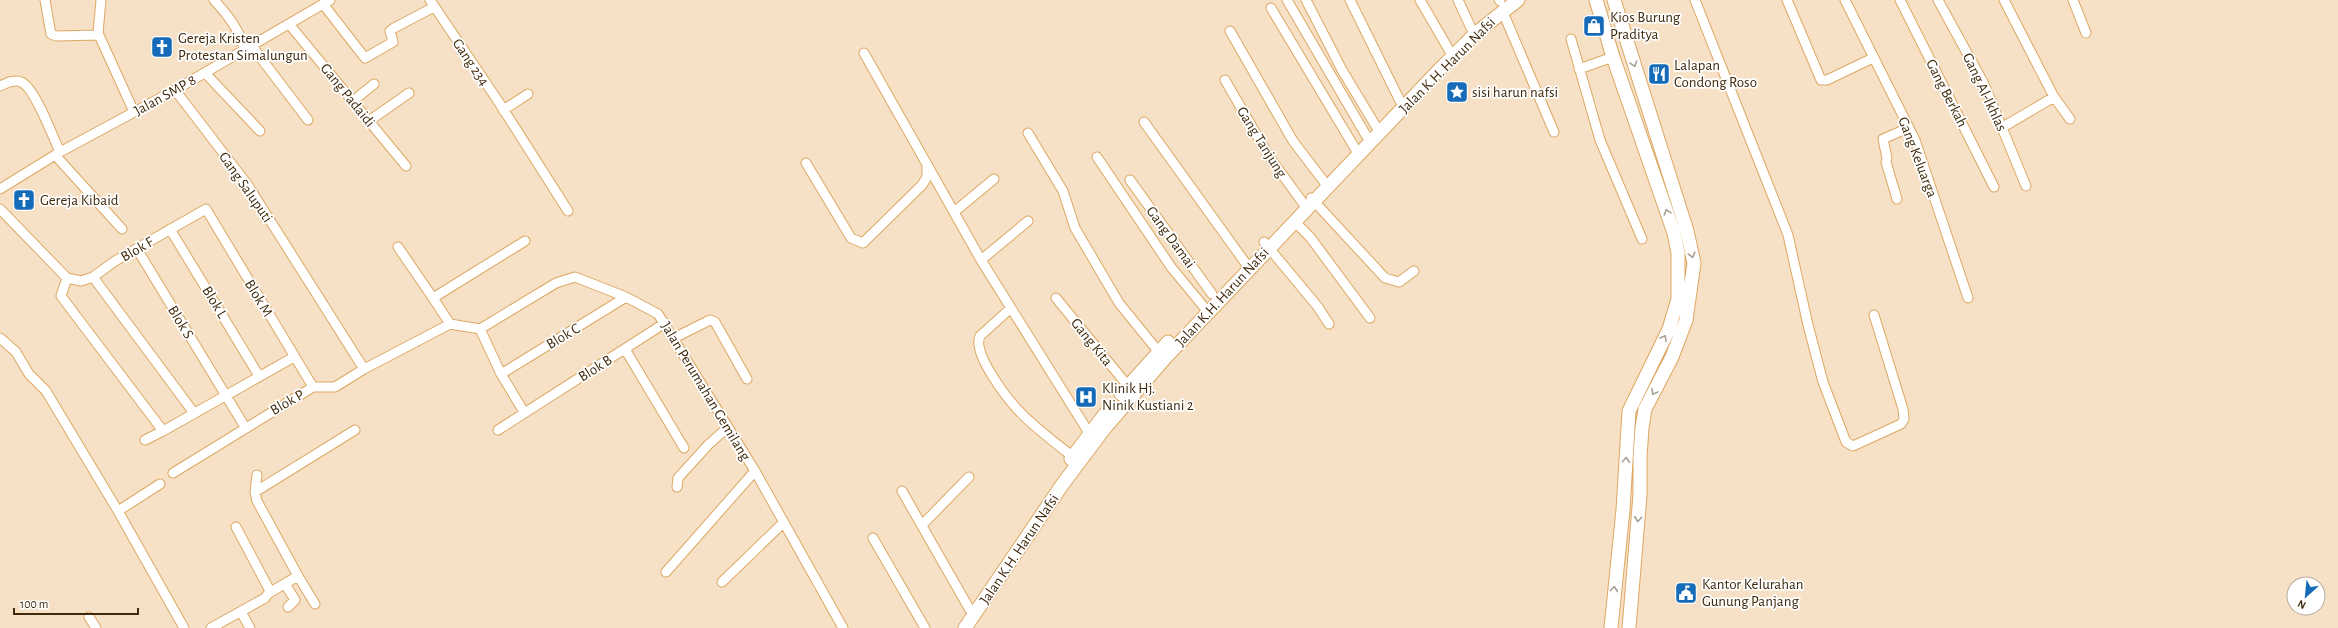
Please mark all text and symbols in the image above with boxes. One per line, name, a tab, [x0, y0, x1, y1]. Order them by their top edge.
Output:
place label: Kios Burung Praditya	[1610, 10, 1681, 42]
shop icon: Kios Burung Praditya	[1581, 13, 1607, 39]
street label: Jalan K.H. Harun Nafsi	[1396, 14, 1498, 116]
place label: Gereja Kristen Protestan Simalungun	[178, 31, 308, 63]
church icon: Gereja Kristen Protestan Simalungun	[149, 34, 175, 60]
street label: Gang 234	[449, 36, 492, 89]
street label: Gang Al-Ikhlas	[1960, 51, 2009, 134]
street label: Gang Berkah	[1923, 57, 1970, 130]
place label: Lalapan Condong Roso	[1674, 58, 1757, 90]
one-way arrow	[1629, 60, 1638, 67]
street label: Gang Padaidi	[317, 61, 378, 130]
restaurant icon: Lalapan Condong Roso	[1646, 61, 1672, 87]
street label: Jalan SMP 8	[132, 72, 199, 119]
place icon: sisi harun nafsi	[1444, 79, 1470, 105]
place label: sisi harun nafsi	[1472, 85, 1558, 100]
street label: Gang Tanjung	[1234, 104, 1290, 181]
street label: Gang Keluarga	[1895, 115, 1940, 200]
street label: Gang Saluputi	[216, 149, 275, 225]
church icon: Gereja Kibaid	[11, 187, 37, 213]
place label: Gereja Kibaid	[40, 193, 119, 208]
street label: Gang Damai	[1143, 204, 1198, 271]
one-way arrow	[1663, 208, 1672, 215]
street label: Blok F	[118, 234, 157, 265]
street label: Jalan K.H. Harun Nafsi	[1173, 245, 1272, 350]
one-way arrow	[1687, 251, 1696, 258]
street label: Blok M	[242, 277, 275, 319]
street label: Blok L	[199, 284, 230, 322]
street label: Blok S	[165, 303, 196, 341]
street label: Gang Kita	[1068, 316, 1115, 369]
street label: Jalan Perumahan Gemilang	[658, 319, 753, 464]
street label: Blok C	[544, 321, 583, 352]
one-way arrow	[1660, 335, 1667, 342]
street label: Blok B	[576, 352, 615, 384]
place label: Klinik Hj. Ninik Kustiani 2	[1102, 381, 1194, 413]
hospital icon: Klinik Hj. Ninik Kustiani 2	[1073, 384, 1099, 410]
street label: Blok P	[268, 387, 307, 418]
one-way arrow	[1652, 387, 1659, 395]
one-way arrow	[1621, 457, 1630, 463]
street label: Jalan K.H. Harun Nafsi	[977, 492, 1062, 607]
one-way arrow	[1634, 516, 1643, 522]
north arrow	[2286, 576, 2326, 616]
place label: Kantor Kelurahan Gunung Panjang	[1702, 577, 1804, 609]
public building icon: Kantor Kelurahan Gunung Panjang	[1673, 580, 1699, 606]
one-way arrow	[1610, 586, 1619, 592]
scale bar	[14, 590, 138, 616]
text: 100 m	[20, 598, 48, 610]
text: N	[2296, 598, 2308, 611]

